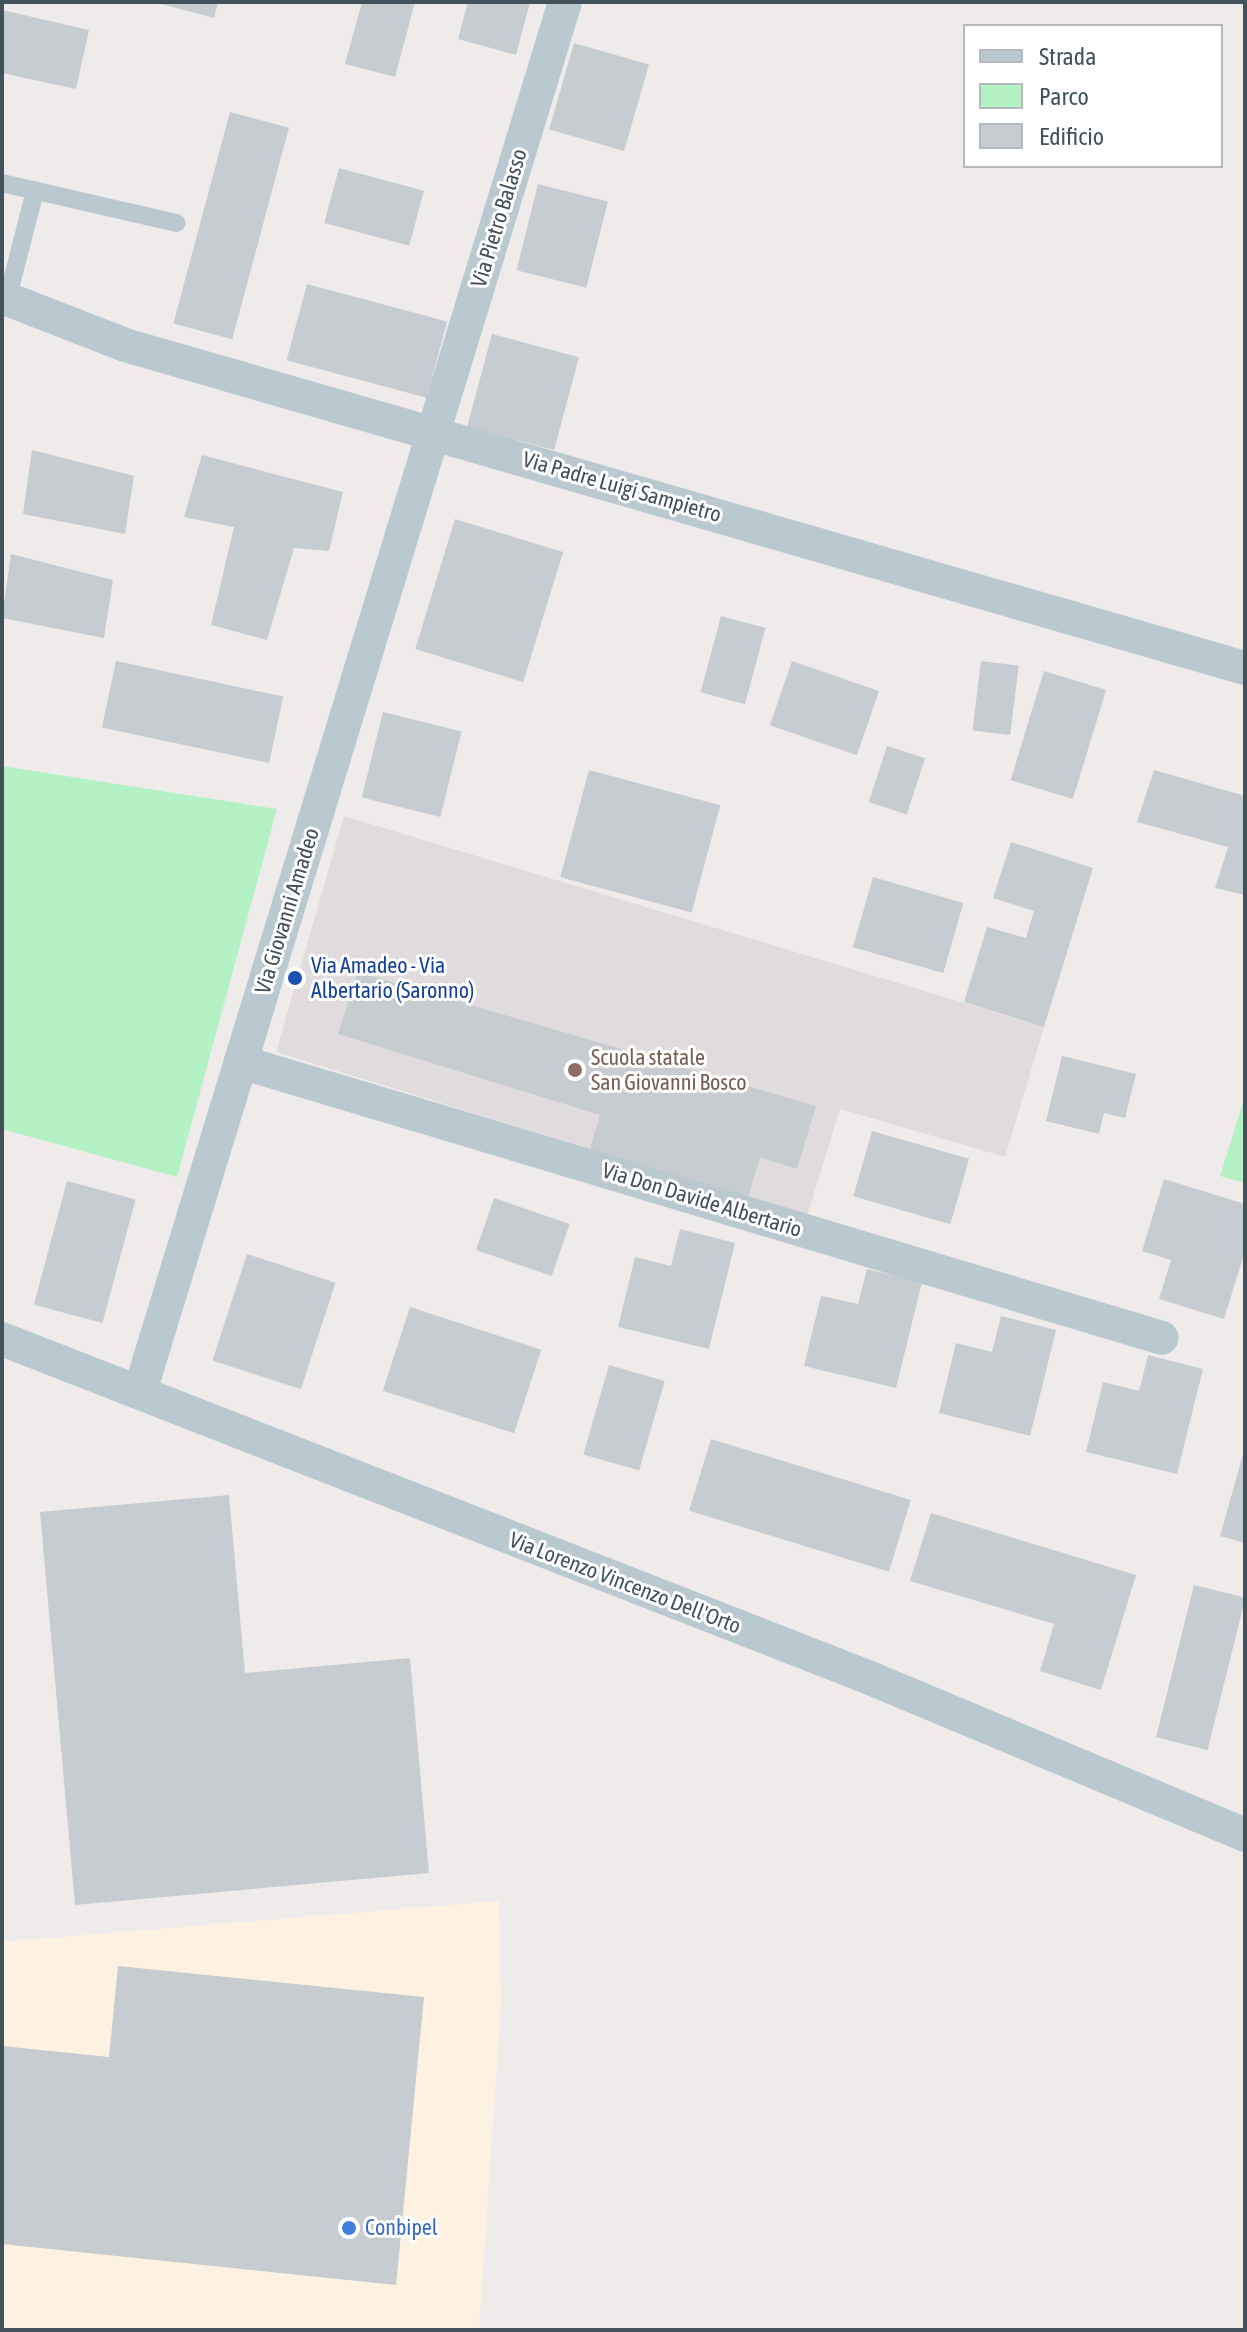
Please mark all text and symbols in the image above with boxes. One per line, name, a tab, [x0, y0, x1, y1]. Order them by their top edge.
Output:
legend	[963, 24, 1223, 168]
text: Strada	[1039, 43, 1096, 70]
text: Parco	[1039, 83, 1089, 110]
text: Edificio	[1039, 123, 1104, 150]
street label: Via Pietro Balasso	[465, 146, 533, 290]
street label: Via Padre Luigi Sampietro	[520, 446, 724, 528]
street label: Via Giovanni Amadeo	[249, 825, 325, 997]
place label: Via Amadeo - Via Albertario (Saronno)	[311, 952, 474, 1004]
marker: Via Amadeo - Via Albertario (Saronno)	[286, 969, 304, 987]
place label: Scuola statale San Giovanni Bosco	[591, 1044, 746, 1096]
marker: Scuola statale San Giovanni Bosco	[566, 1061, 584, 1079]
street label: Via Don Davide Albertario	[599, 1157, 805, 1243]
street label: Via Lorenzo Vincenzo Dell'Orto	[506, 1527, 744, 1639]
place label: Conbipel	[365, 2215, 438, 2241]
marker: Conbipel	[340, 2219, 358, 2237]

